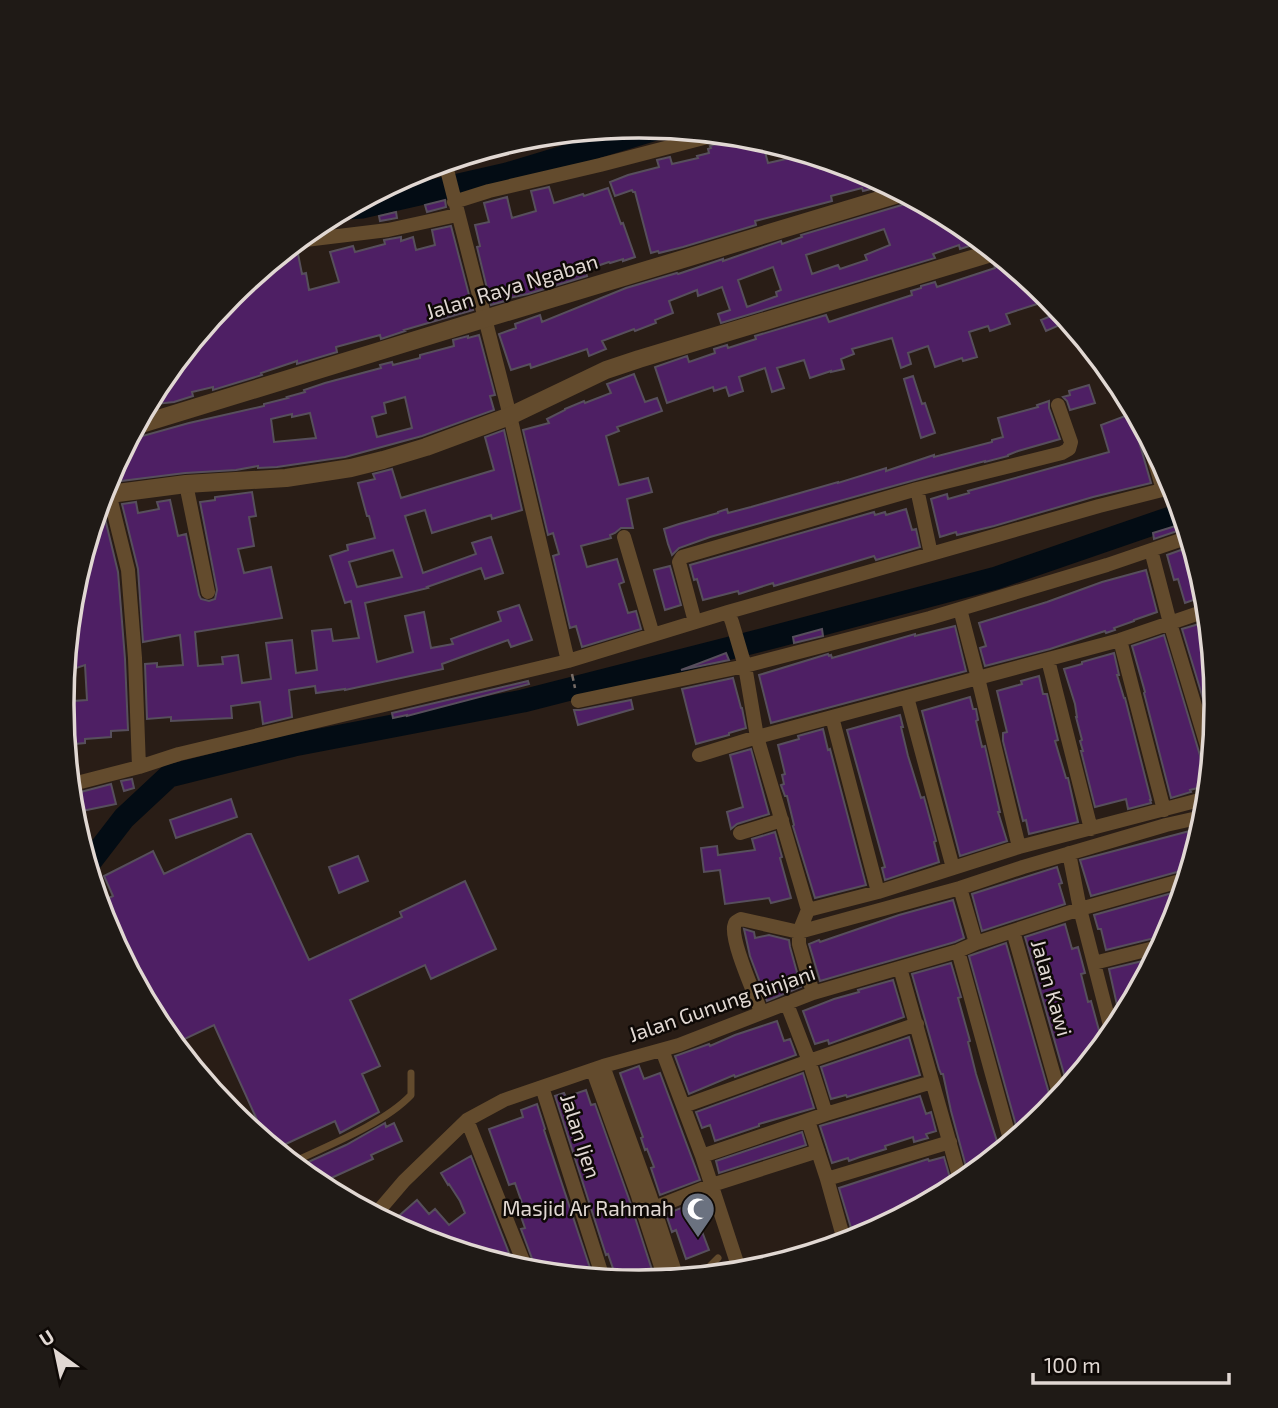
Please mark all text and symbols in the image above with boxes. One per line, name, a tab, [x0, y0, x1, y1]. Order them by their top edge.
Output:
street label: Jalan Raya Ngaban	[422, 247, 601, 324]
street label: Jalan Kawi	[1027, 936, 1078, 1039]
street label: Jalan Gunung Rinjani	[625, 959, 818, 1047]
street label: Jalan Ijen	[555, 1090, 607, 1181]
mosque icon: Masjid Ar Rahmah	[679, 1190, 717, 1239]
place label: Masjid Ar Rahmah	[502, 1195, 674, 1221]
north arrow	[21, 1317, 91, 1387]
text: U	[35, 1324, 58, 1351]
scale bar	[1033, 1342, 1229, 1386]
text: 100 m	[1044, 1352, 1101, 1377]

